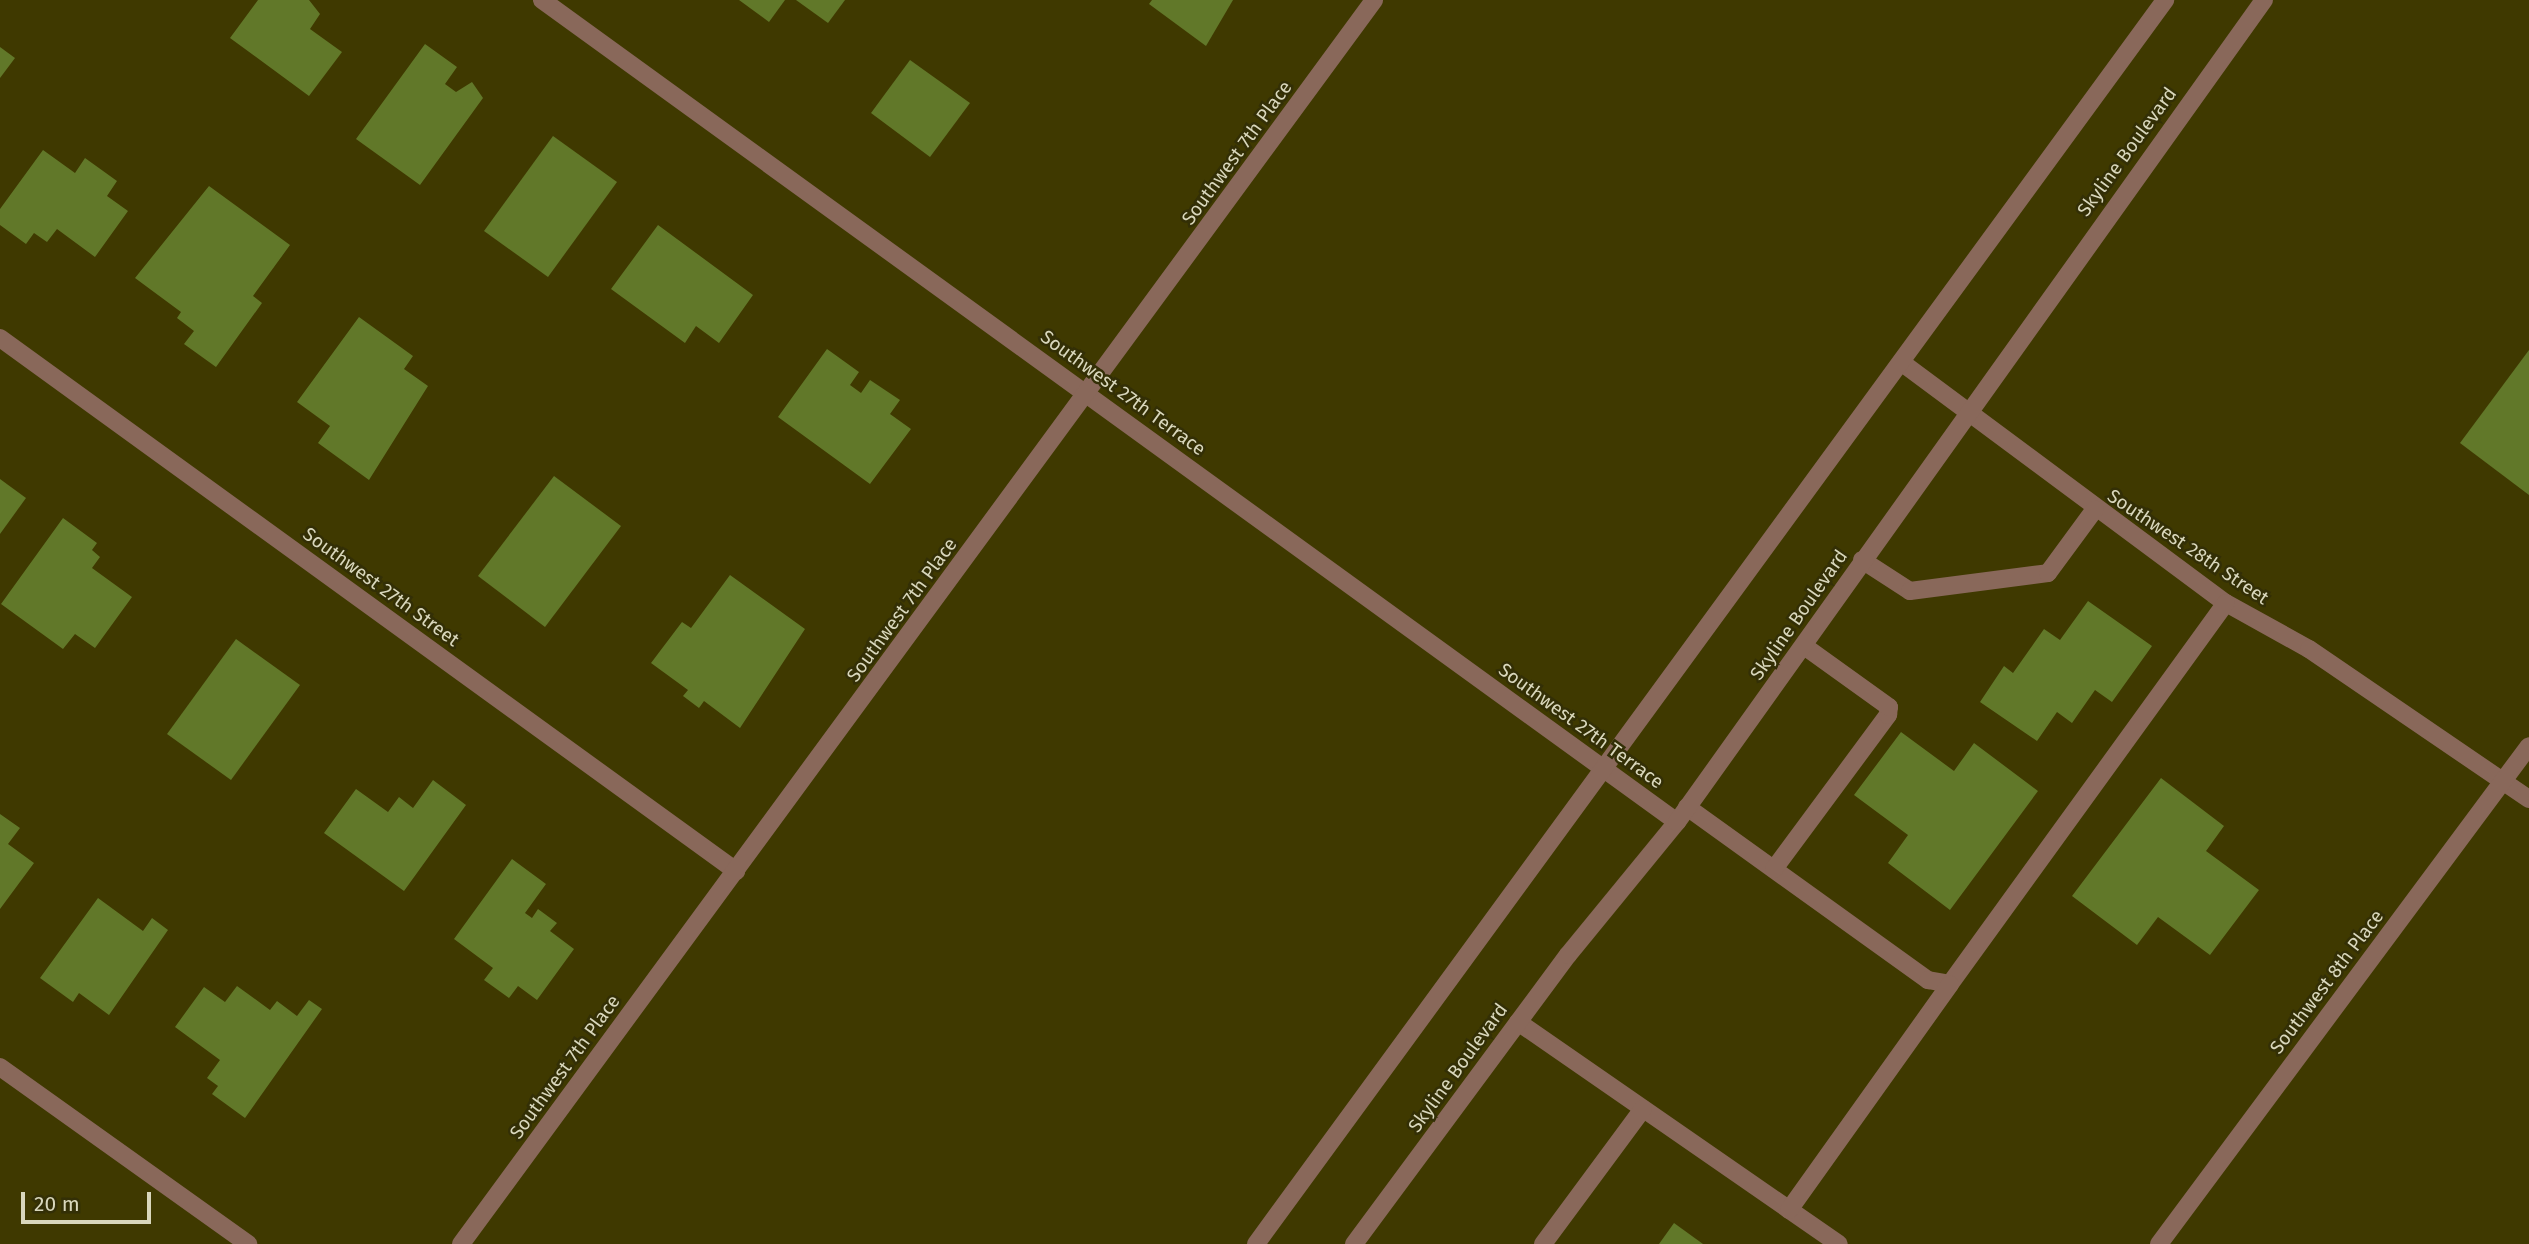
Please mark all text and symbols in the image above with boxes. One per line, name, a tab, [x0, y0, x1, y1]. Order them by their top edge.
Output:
street label: Southwest 7th Place	[1177, 77, 1297, 229]
street label: Skyline Boulevard	[2073, 83, 2181, 221]
street label: Southwest 27th Terrace	[1036, 325, 1210, 461]
street label: Southwest 28th Street	[2103, 485, 2273, 609]
street label: Southwest 27th Street	[298, 523, 464, 651]
street label: Southwest 7th Place	[842, 534, 962, 686]
street label: Skyline Boulevard	[1746, 545, 1852, 685]
street label: Southwest 27th Terrace	[1494, 658, 1668, 794]
street label: Southwest 8th Place	[2265, 905, 2389, 1059]
street label: Southwest 7th Place	[505, 991, 625, 1143]
street label: Skyline Boulevard	[1404, 999, 1512, 1137]
scale bar	[24, 1178, 154, 1222]
text: 20 m	[34, 1191, 80, 1217]

